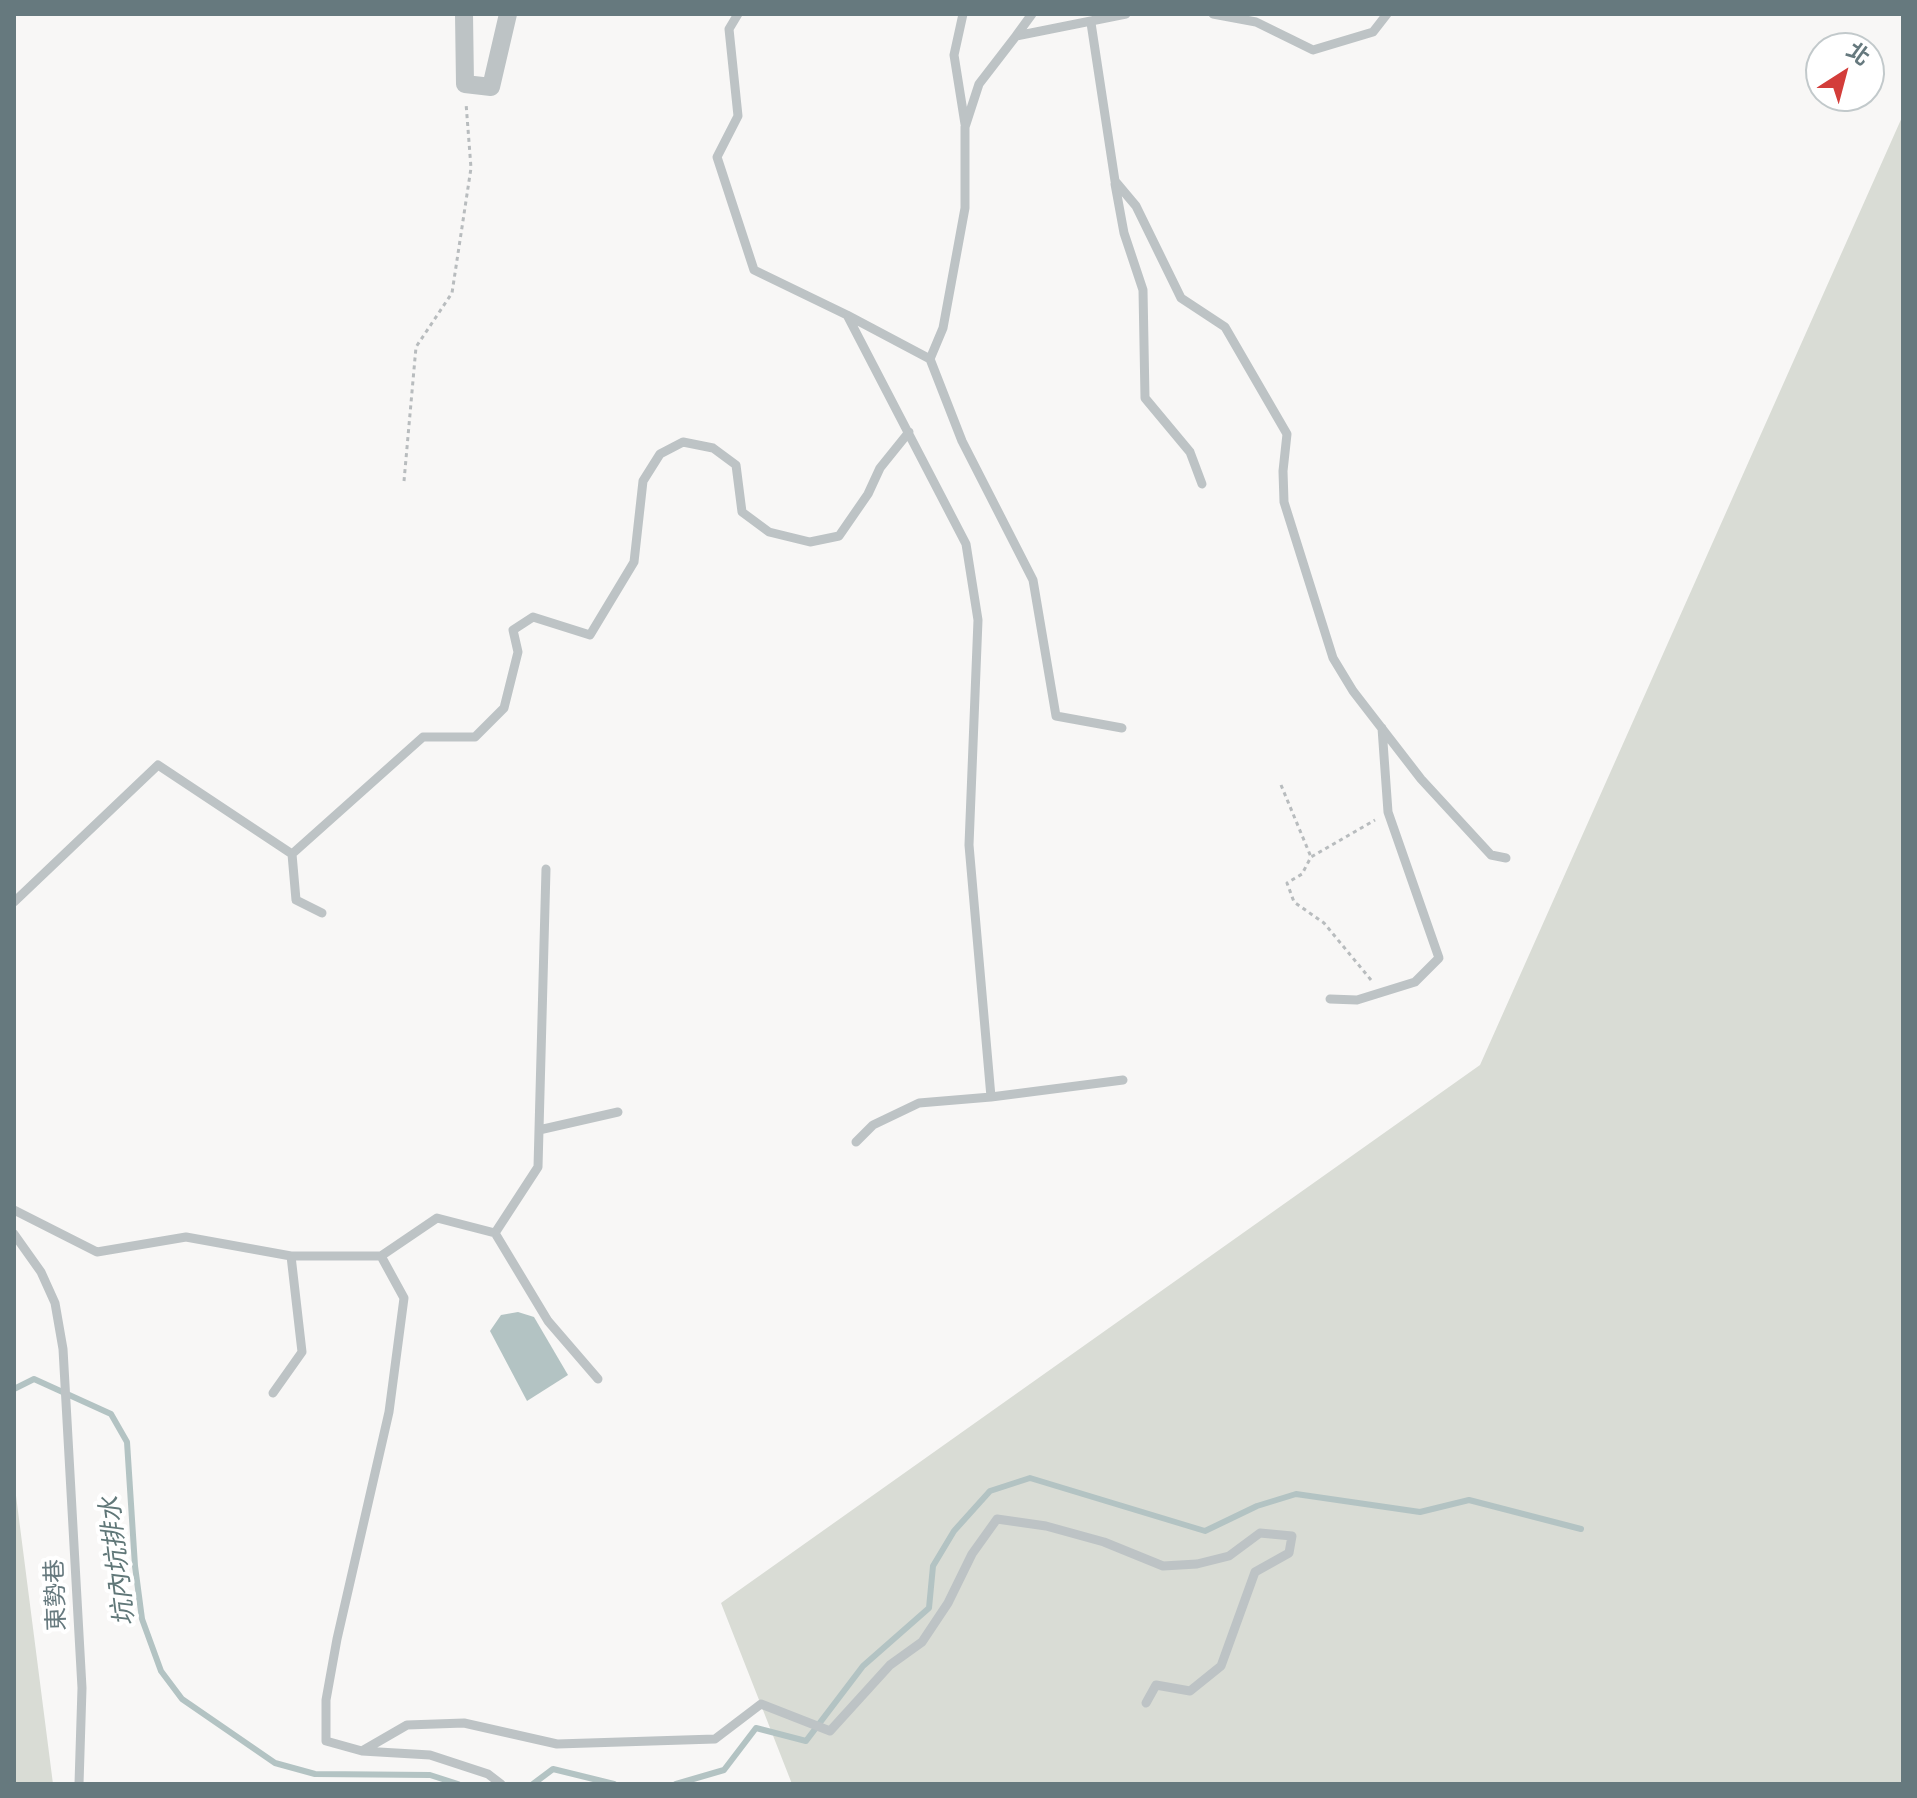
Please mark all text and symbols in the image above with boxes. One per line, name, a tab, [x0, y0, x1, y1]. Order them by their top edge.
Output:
north arrow	[1805, 32, 1885, 112]
text: 北	[1840, 35, 1876, 74]
water label: 坑內坑排水	[97, 1495, 143, 1627]
street label: 東勢巷	[42, 1559, 74, 1631]

